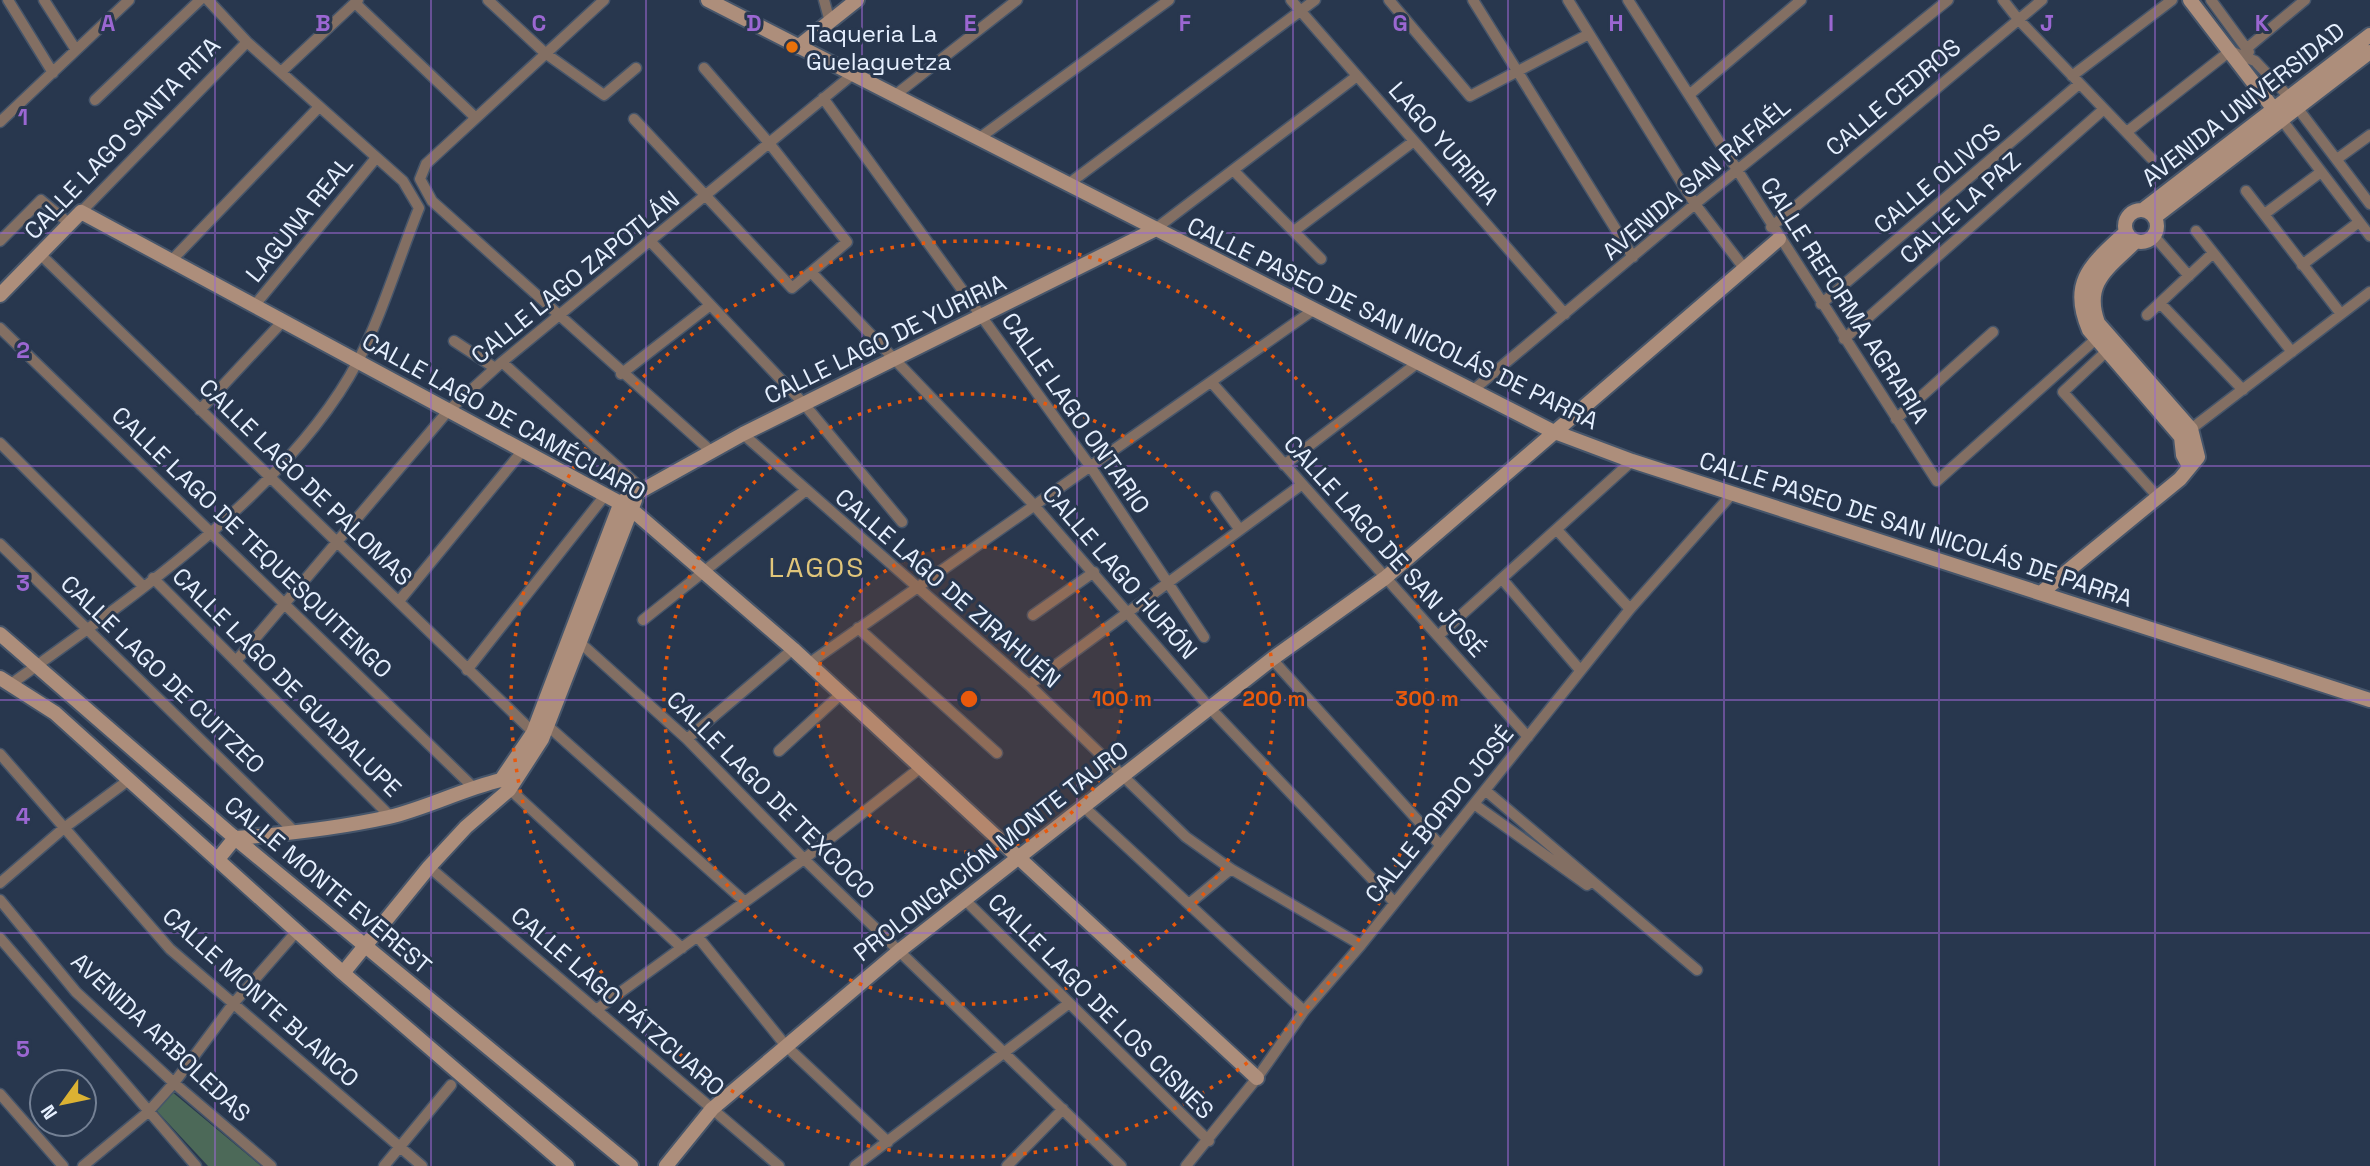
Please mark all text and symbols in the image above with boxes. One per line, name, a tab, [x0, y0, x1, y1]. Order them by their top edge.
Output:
text: A	[101, 8, 116, 38]
text: B	[315, 8, 331, 38]
text: C	[532, 8, 546, 38]
text: D	[746, 8, 762, 38]
text: E	[964, 8, 976, 38]
text: F	[1179, 8, 1191, 38]
text: G	[1392, 8, 1408, 38]
text: H	[1608, 8, 1624, 38]
text: I	[1828, 8, 1834, 38]
text: J	[2040, 8, 2054, 38]
text: K	[2255, 8, 2270, 38]
street label: AVENIDA UNIVERSIDAD	[2135, 15, 2351, 193]
place label: Taqueria La Guelaguetza	[806, 18, 951, 77]
street label: CALLE LAGO SANTA RITA	[17, 30, 227, 246]
street label: CALLE CEDROS	[1819, 31, 1967, 163]
marker: Taqueria La Guelaguetza	[784, 39, 800, 55]
street label: LAGO YURIRIA	[1382, 75, 1506, 211]
street label: AVENIDA SAN RAFAÉL	[1595, 91, 1797, 267]
text: 1	[18, 102, 28, 132]
street label: CALLE OLIVOS	[1867, 116, 2007, 240]
street label: CALLE LA PAZ	[1893, 146, 2027, 270]
street label: LAGUNA REAL	[239, 150, 359, 288]
street label: CALLE REFORMA AGRARIA	[1754, 171, 1936, 429]
street label: CALLE LAGO ZAPOTLÁN	[464, 183, 686, 371]
street label: CALLE PASEO DE SAN NICOLÁS DE PARRA	[1182, 210, 1604, 436]
street label: CALLE LAGO DE YURIRIA	[759, 267, 1011, 411]
street label: CALLE LAGO ONTARIO	[995, 306, 1157, 520]
street label: CALLE LAGO DE CAMÉCUARO	[357, 325, 651, 507]
text: 2	[16, 335, 30, 365]
street label: CALLE LAGO DE PALOMAS	[193, 372, 419, 592]
street label: CALLE LAGO DE TEQUESQUITENGO	[105, 399, 399, 685]
street label: CALLE LAGO DE SAN JOSÉ	[1277, 429, 1493, 663]
street label: CALLE PASEO DE SAN NICOLÁS DE PARRA	[1695, 444, 2137, 614]
street label: CALLE LAGO HURÓN	[1036, 478, 1204, 666]
street label: CALLE LAGO DE ZIRAHUÉN	[829, 481, 1067, 695]
district label: LAGOS	[768, 549, 866, 585]
street label: CALLE LAGO DE GUADALUPE	[166, 561, 408, 803]
text: 3	[16, 568, 30, 598]
street label: CALLE LAGO DE CUITZEO	[54, 568, 272, 780]
street label: CALLE LAGO DE TEXCOCO	[660, 684, 882, 906]
text: 100 m	[1092, 685, 1152, 712]
text: 200 m	[1243, 685, 1305, 712]
text: 300 m	[1395, 685, 1459, 712]
centre of rings	[957, 687, 981, 711]
street label: CALLE BORDO JOSÉ	[1358, 719, 1520, 909]
street label: PROLONGACIÓN MONTE TAURO	[847, 734, 1135, 968]
street label: CALLE MONTE EVEREST	[218, 789, 438, 981]
text: 4	[16, 801, 31, 831]
street label: CALLE LAGO DE LOS CISNES	[981, 886, 1221, 1126]
street label: CALLE MONTE BLANCO	[156, 900, 366, 1094]
street label: CALLE LAGO PÁTZCUARO	[505, 900, 731, 1102]
street label: AVENIDA ARBOLEDAS	[65, 946, 257, 1128]
text: 5	[16, 1034, 30, 1064]
north arrow	[28, 1068, 98, 1138]
text: N	[35, 1100, 63, 1124]

